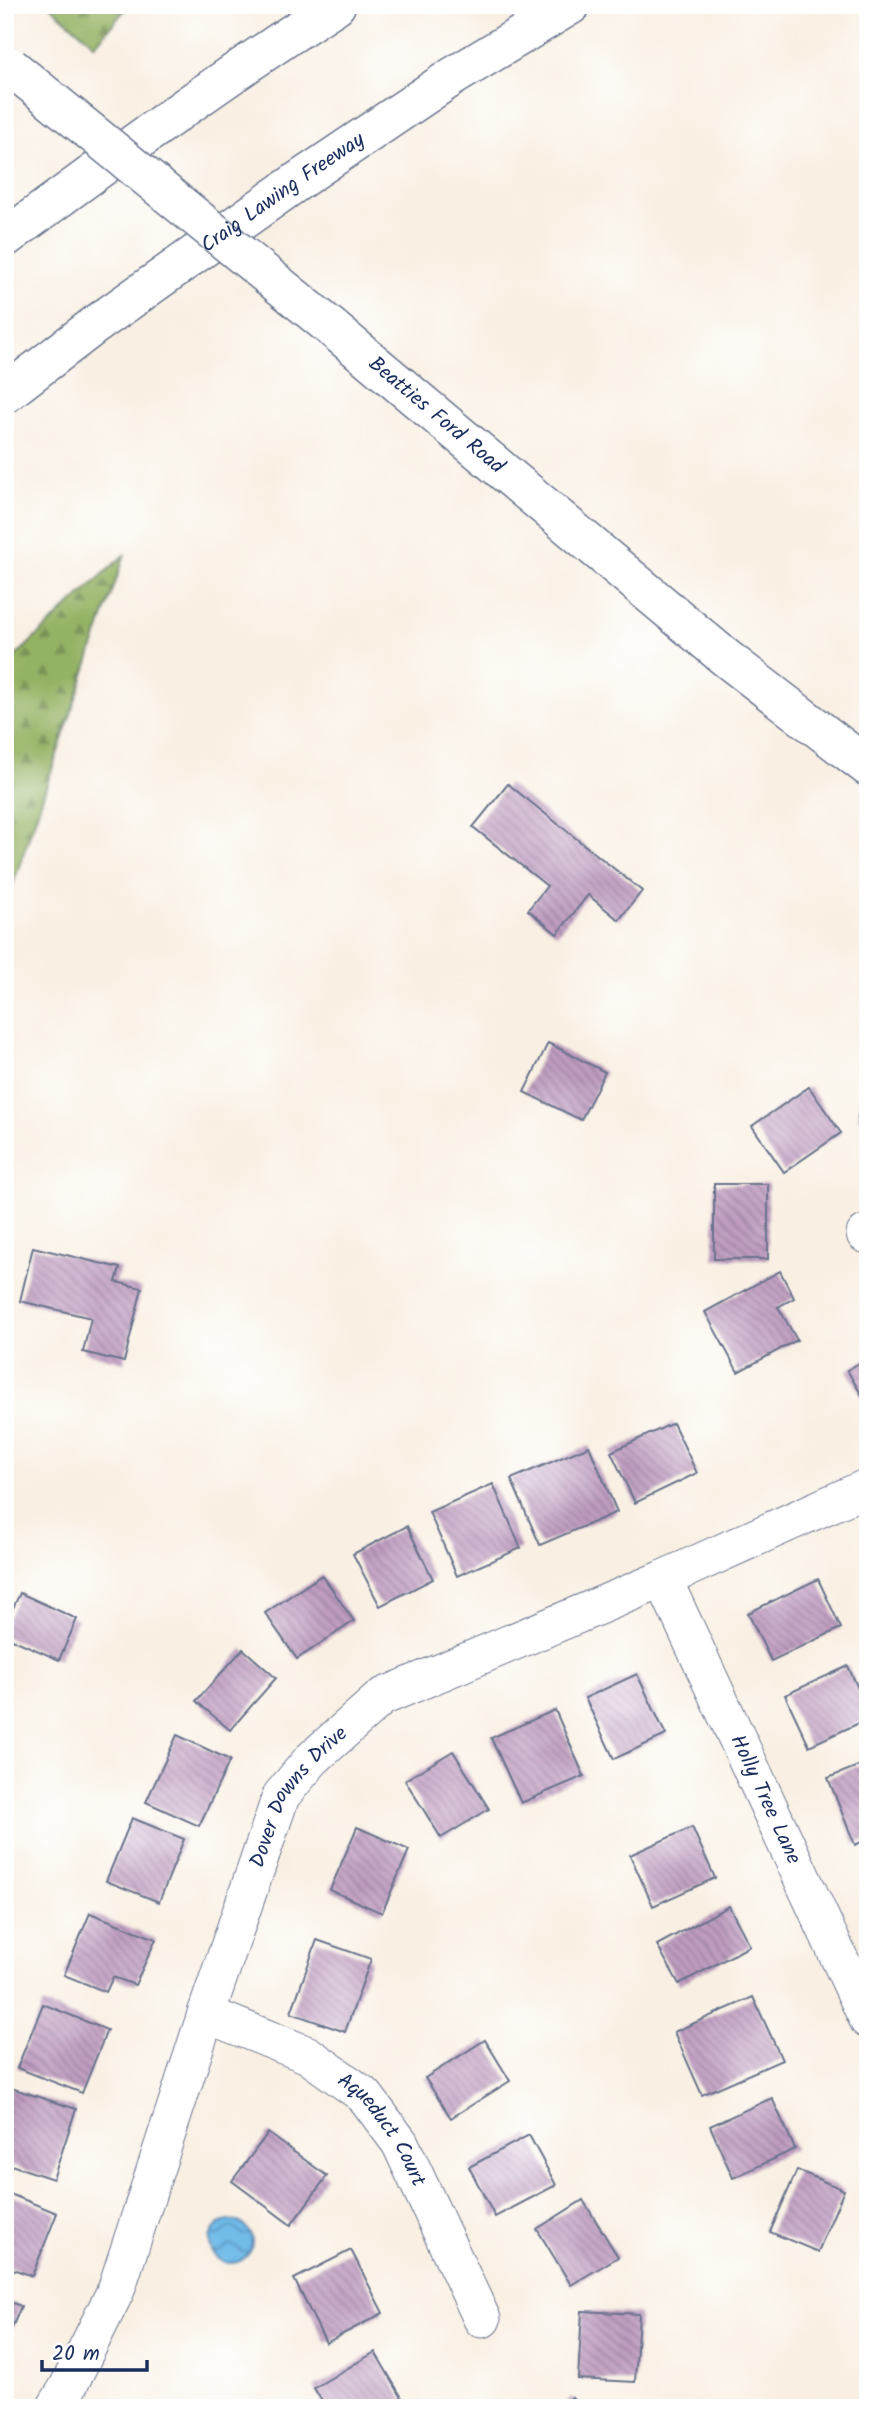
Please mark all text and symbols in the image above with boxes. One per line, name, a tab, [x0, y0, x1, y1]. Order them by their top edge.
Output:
street label: Craig Lawing Freeway	[194, 124, 372, 262]
street label: Beatties Ford Road	[361, 348, 512, 483]
street label: Dover Downs Drive	[241, 1718, 356, 1872]
street label: Holly Tree Lane	[721, 1729, 810, 1870]
street label: Aqueduct Court	[330, 2064, 435, 2193]
scale bar	[42, 2329, 147, 2373]
text: 20 m	[52, 2338, 100, 2371]

